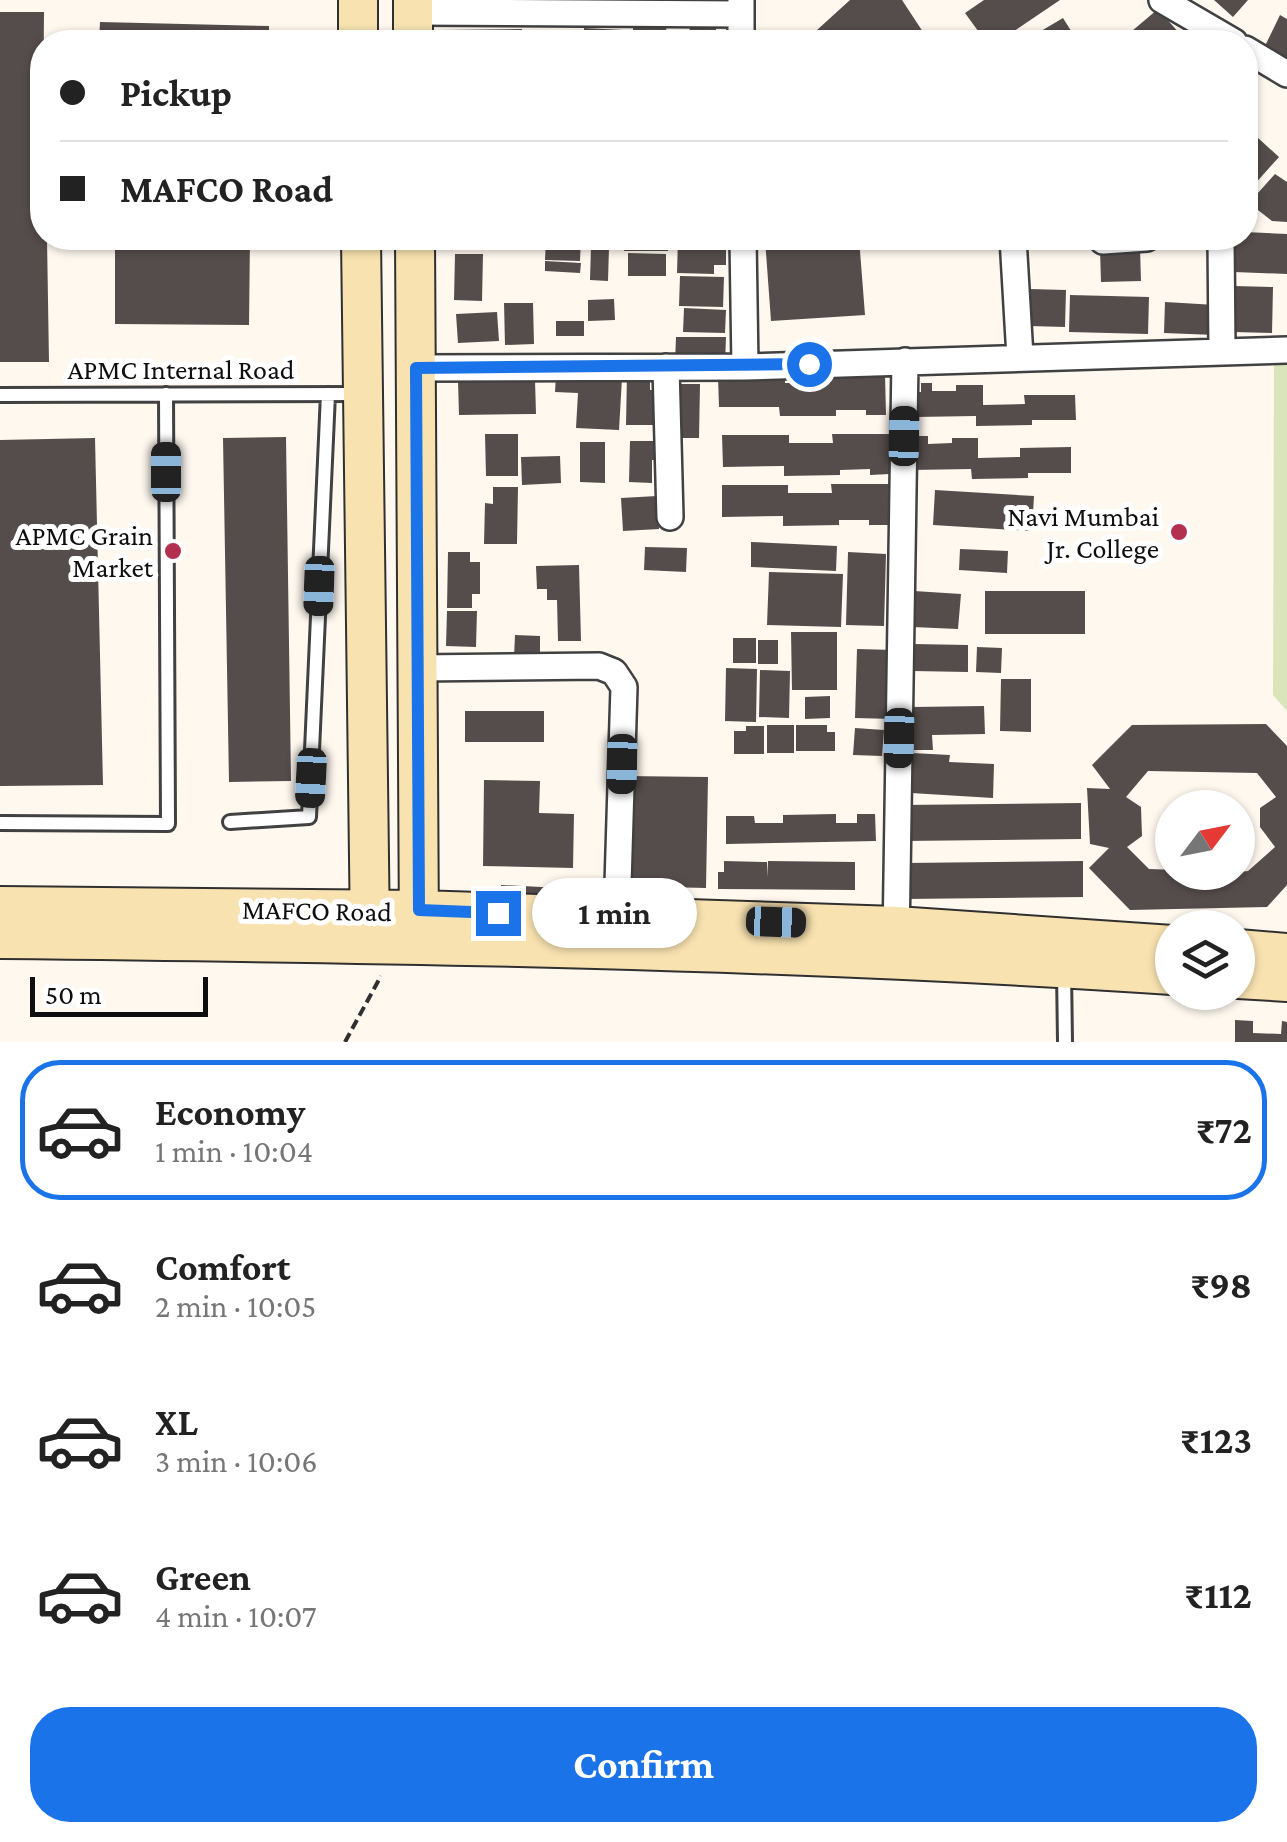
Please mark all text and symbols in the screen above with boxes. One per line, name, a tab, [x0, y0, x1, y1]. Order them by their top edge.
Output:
text: Pickup	[120, 72, 232, 114]
text: MAFCO Road	[120, 168, 333, 210]
route start	[787, 342, 832, 387]
street label: APMC Internal Road	[67, 354, 295, 385]
car	[888, 406, 920, 466]
car	[151, 442, 181, 502]
place label: Navi Mumbai Jr. College	[1007, 501, 1159, 564]
place label: APMC Grain Market	[16, 520, 154, 583]
marker: Navi Mumbai Jr. College	[1168, 521, 1190, 543]
marker: APMC Grain Market	[162, 540, 184, 562]
car	[303, 555, 335, 617]
car	[883, 708, 915, 768]
car	[606, 734, 638, 794]
car	[294, 747, 328, 809]
north arrow	[1155, 790, 1255, 890]
map controls	[1155, 790, 1255, 1010]
callout: 1 min	[533, 878, 698, 948]
route end	[476, 891, 521, 936]
street label: MAFCO Road	[242, 894, 393, 927]
text: 1 min	[578, 895, 651, 931]
car	[745, 906, 807, 938]
button: layers	[1155, 910, 1255, 1010]
scale bar	[30, 972, 208, 1016]
text: 50 m	[45, 979, 102, 1010]
icon: car	[35, 1085, 125, 1175]
text: Economy	[155, 1091, 305, 1133]
text: ₹72	[1196, 1109, 1252, 1151]
text: 1 min · 10:04	[155, 1133, 313, 1169]
icon: car	[35, 1240, 125, 1330]
text: Comfort	[155, 1246, 291, 1288]
text: ₹98	[1190, 1264, 1252, 1306]
text: 2 min · 10:05	[155, 1288, 316, 1324]
icon: car	[35, 1395, 125, 1485]
text: XL	[155, 1401, 198, 1443]
text: ₹123	[1180, 1419, 1252, 1461]
text: 3 min · 10:06	[155, 1443, 318, 1479]
icon: car	[35, 1550, 125, 1640]
text: Green	[155, 1556, 251, 1598]
text: ₹112	[1184, 1574, 1252, 1616]
text: 4 min · 10:07	[155, 1598, 316, 1634]
button: Confirm	[30, 1707, 1257, 1822]

